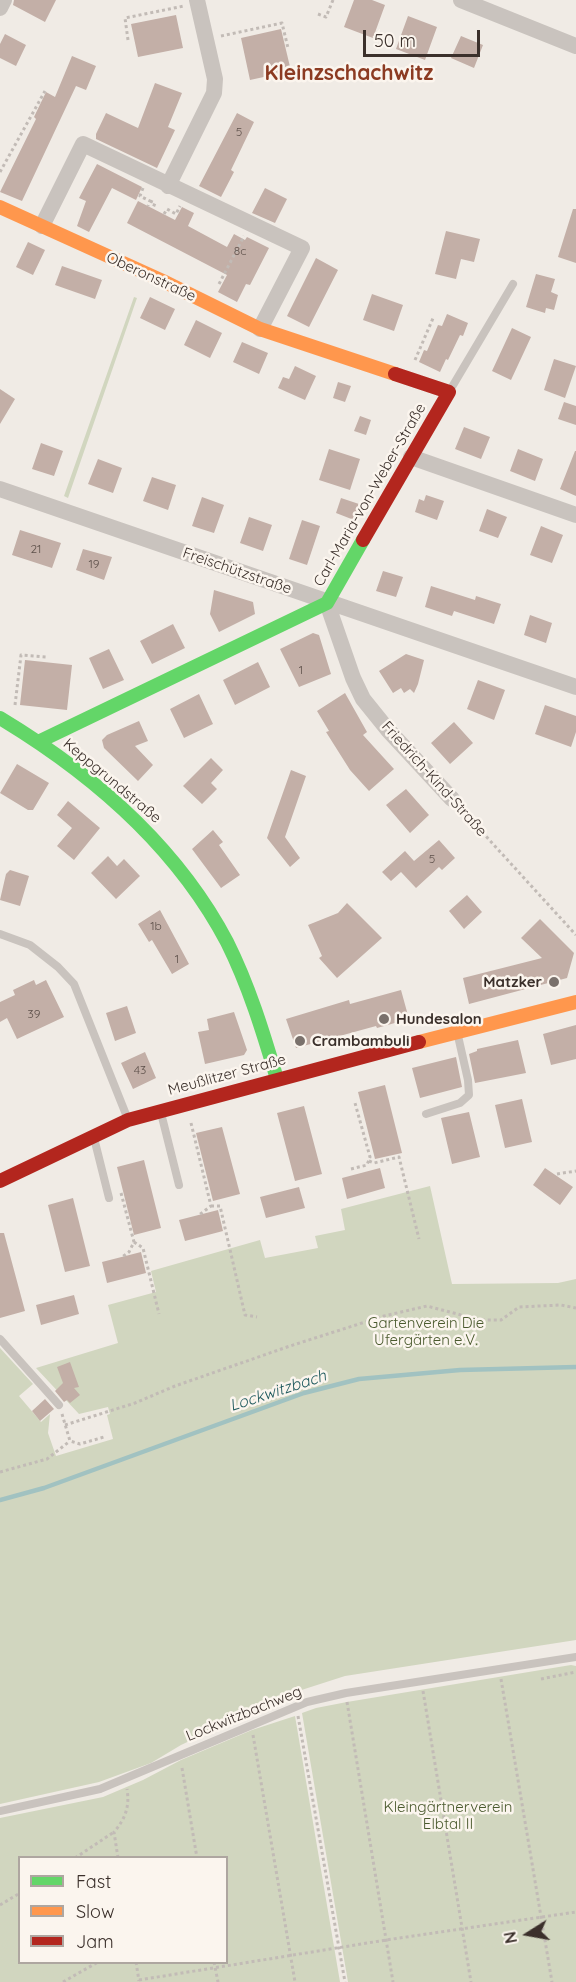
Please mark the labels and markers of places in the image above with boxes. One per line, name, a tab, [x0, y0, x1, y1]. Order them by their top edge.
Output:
place label: Matzker	[483, 973, 542, 991]
marker: Matzker	[547, 975, 561, 989]
place label: Hundesalon	[396, 1010, 482, 1028]
marker: Hundesalon	[377, 1012, 391, 1026]
place label: Crambambuli	[312, 1032, 409, 1050]
marker: Crambambuli	[293, 1034, 307, 1048]

